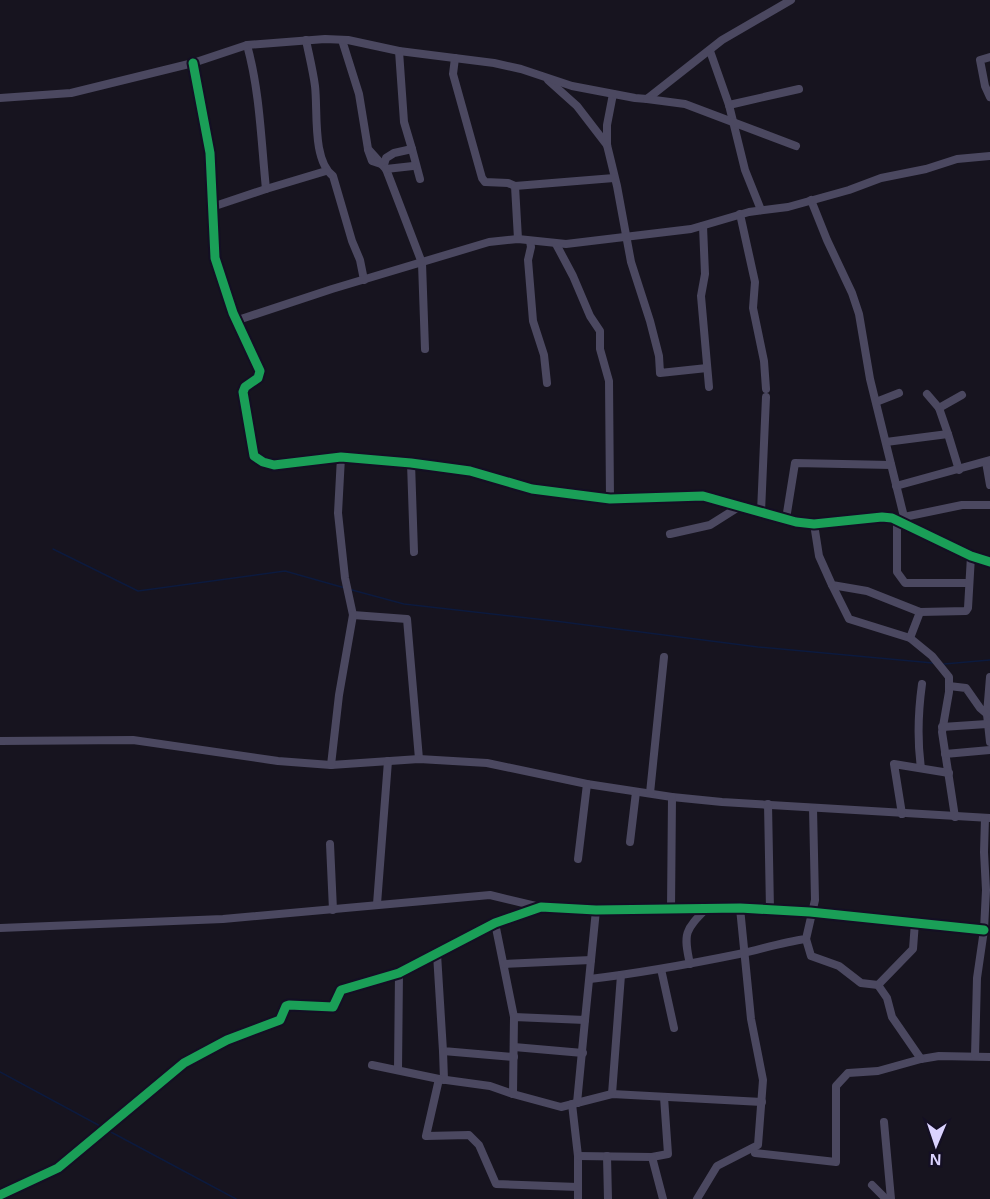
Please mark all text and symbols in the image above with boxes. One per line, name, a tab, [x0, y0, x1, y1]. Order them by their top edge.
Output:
north arrow	[906, 1115, 966, 1175]
text: N	[929, 1151, 942, 1168]

